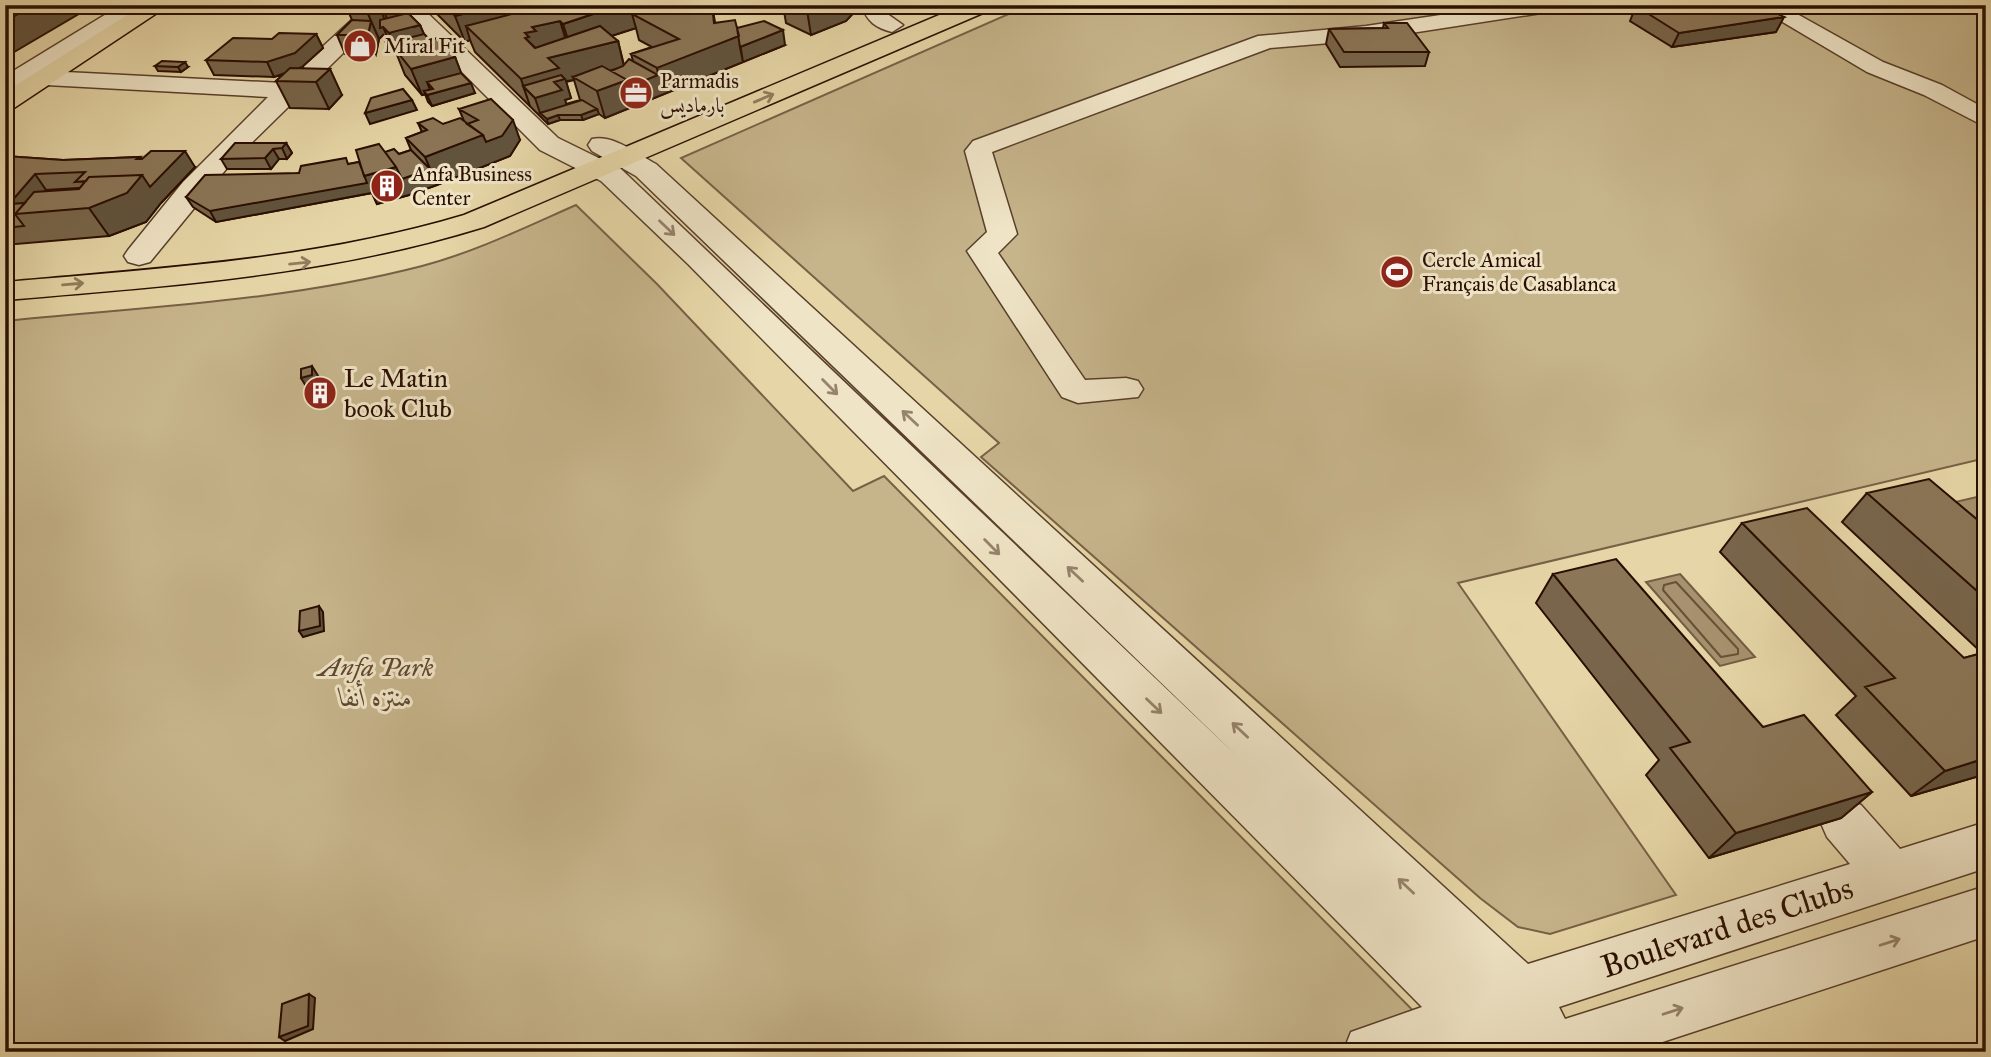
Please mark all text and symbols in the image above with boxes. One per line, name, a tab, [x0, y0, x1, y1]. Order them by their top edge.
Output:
shop icon: Miral Fit	[341, 27, 379, 65]
place label: Miral Fit	[384, 33, 466, 59]
place label: Parmadis بارماديس	[660, 68, 739, 119]
office icon: Parmadis بارماديس	[617, 74, 655, 112]
one-way arrow	[753, 91, 774, 104]
place label: Anfa Business Center	[411, 161, 532, 211]
building icon: Anfa Business Center	[368, 167, 406, 205]
one-way arrow	[658, 219, 675, 236]
place label: Cercle Amical Français de Casablanca	[1422, 247, 1616, 297]
sports icon: Cercle Amical Français de Casablanca	[1378, 253, 1416, 291]
one-way arrow	[288, 256, 310, 269]
one-way arrow	[61, 278, 84, 291]
place label: Le Matin book Club	[344, 362, 452, 424]
building icon: Le Matin book Club	[301, 374, 339, 412]
one-way arrow	[821, 378, 838, 395]
one-way arrow	[901, 410, 919, 427]
one-way arrow	[983, 538, 1000, 555]
one-way arrow	[1066, 566, 1084, 582]
park label: Anfa Park منتزه أنفا	[315, 651, 434, 713]
one-way arrow	[1145, 697, 1162, 714]
one-way arrow	[1232, 722, 1249, 739]
street label: Boulevard des Clubs	[1596, 868, 1858, 987]
one-way arrow	[1398, 878, 1415, 895]
one-way arrow	[1878, 934, 1900, 947]
one-way arrow	[1662, 1004, 1684, 1017]

